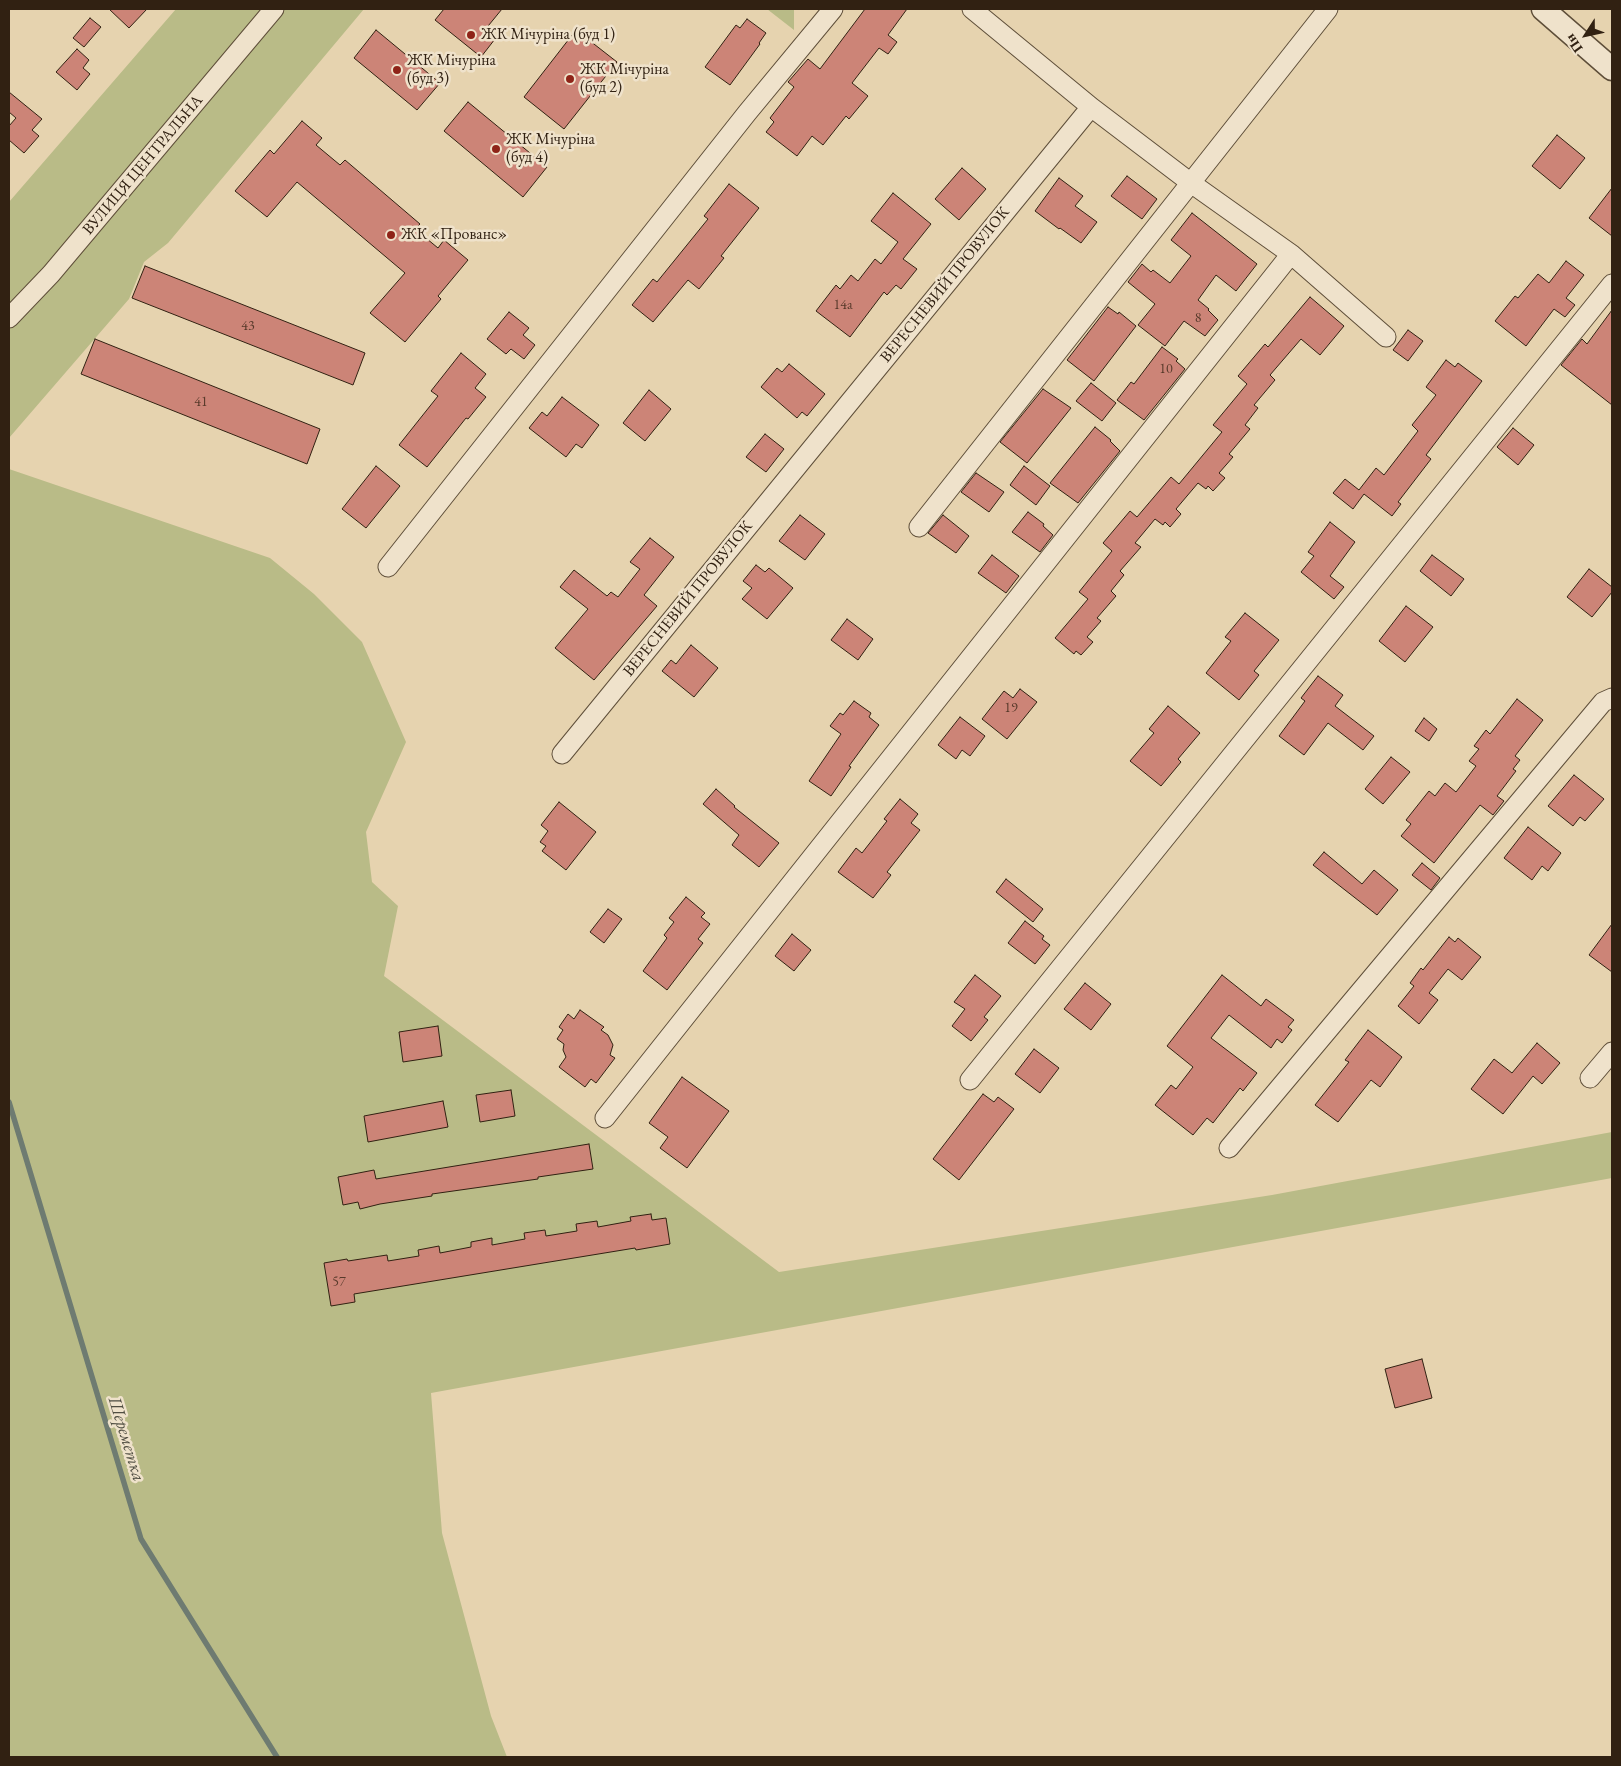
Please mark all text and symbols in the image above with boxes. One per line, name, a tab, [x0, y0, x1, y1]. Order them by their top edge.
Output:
north arrow	[1561, 10, 1611, 60]
place label: ЖК Мічуріна (буд 1)	[481, 25, 615, 45]
marker: ЖК Мічуріна (буд 1)	[465, 29, 477, 41]
text: Пн	[1561, 31, 1587, 57]
place label: ЖК Мічуріна (буд 3)	[407, 51, 496, 89]
place label: ЖК Мічуріна (буд 2)	[580, 60, 669, 98]
marker: ЖК Мічуріна (буд 3)	[391, 64, 403, 76]
marker: ЖК Мічуріна (буд 2)	[564, 73, 576, 85]
street label: ВУЛИЦЯ ЦЕНТРАЛЬНА	[79, 91, 207, 239]
place label: ЖК Мічуріна (буд 4)	[506, 130, 595, 168]
marker: ЖК Мічуріна (буд 4)	[490, 143, 502, 155]
street label: ВЕРЕСНЕВИЙ ПРОВУЛОК	[876, 203, 1014, 367]
place label: ЖК «Прованс»	[401, 225, 507, 245]
marker: ЖК «Прованс»	[385, 229, 397, 241]
house number: 14а	[833, 297, 853, 313]
house number: 8	[1195, 310, 1201, 326]
house number: 43	[241, 318, 255, 334]
house number: 10	[1159, 361, 1173, 377]
house number: 41	[194, 394, 208, 410]
street label: ВЕРЕСНЕВИЙ ПРОВУЛОК	[619, 517, 757, 681]
house number: 19	[1004, 700, 1018, 716]
house number: 57	[332, 1274, 346, 1290]
water label: Шереметка	[103, 1394, 149, 1484]

